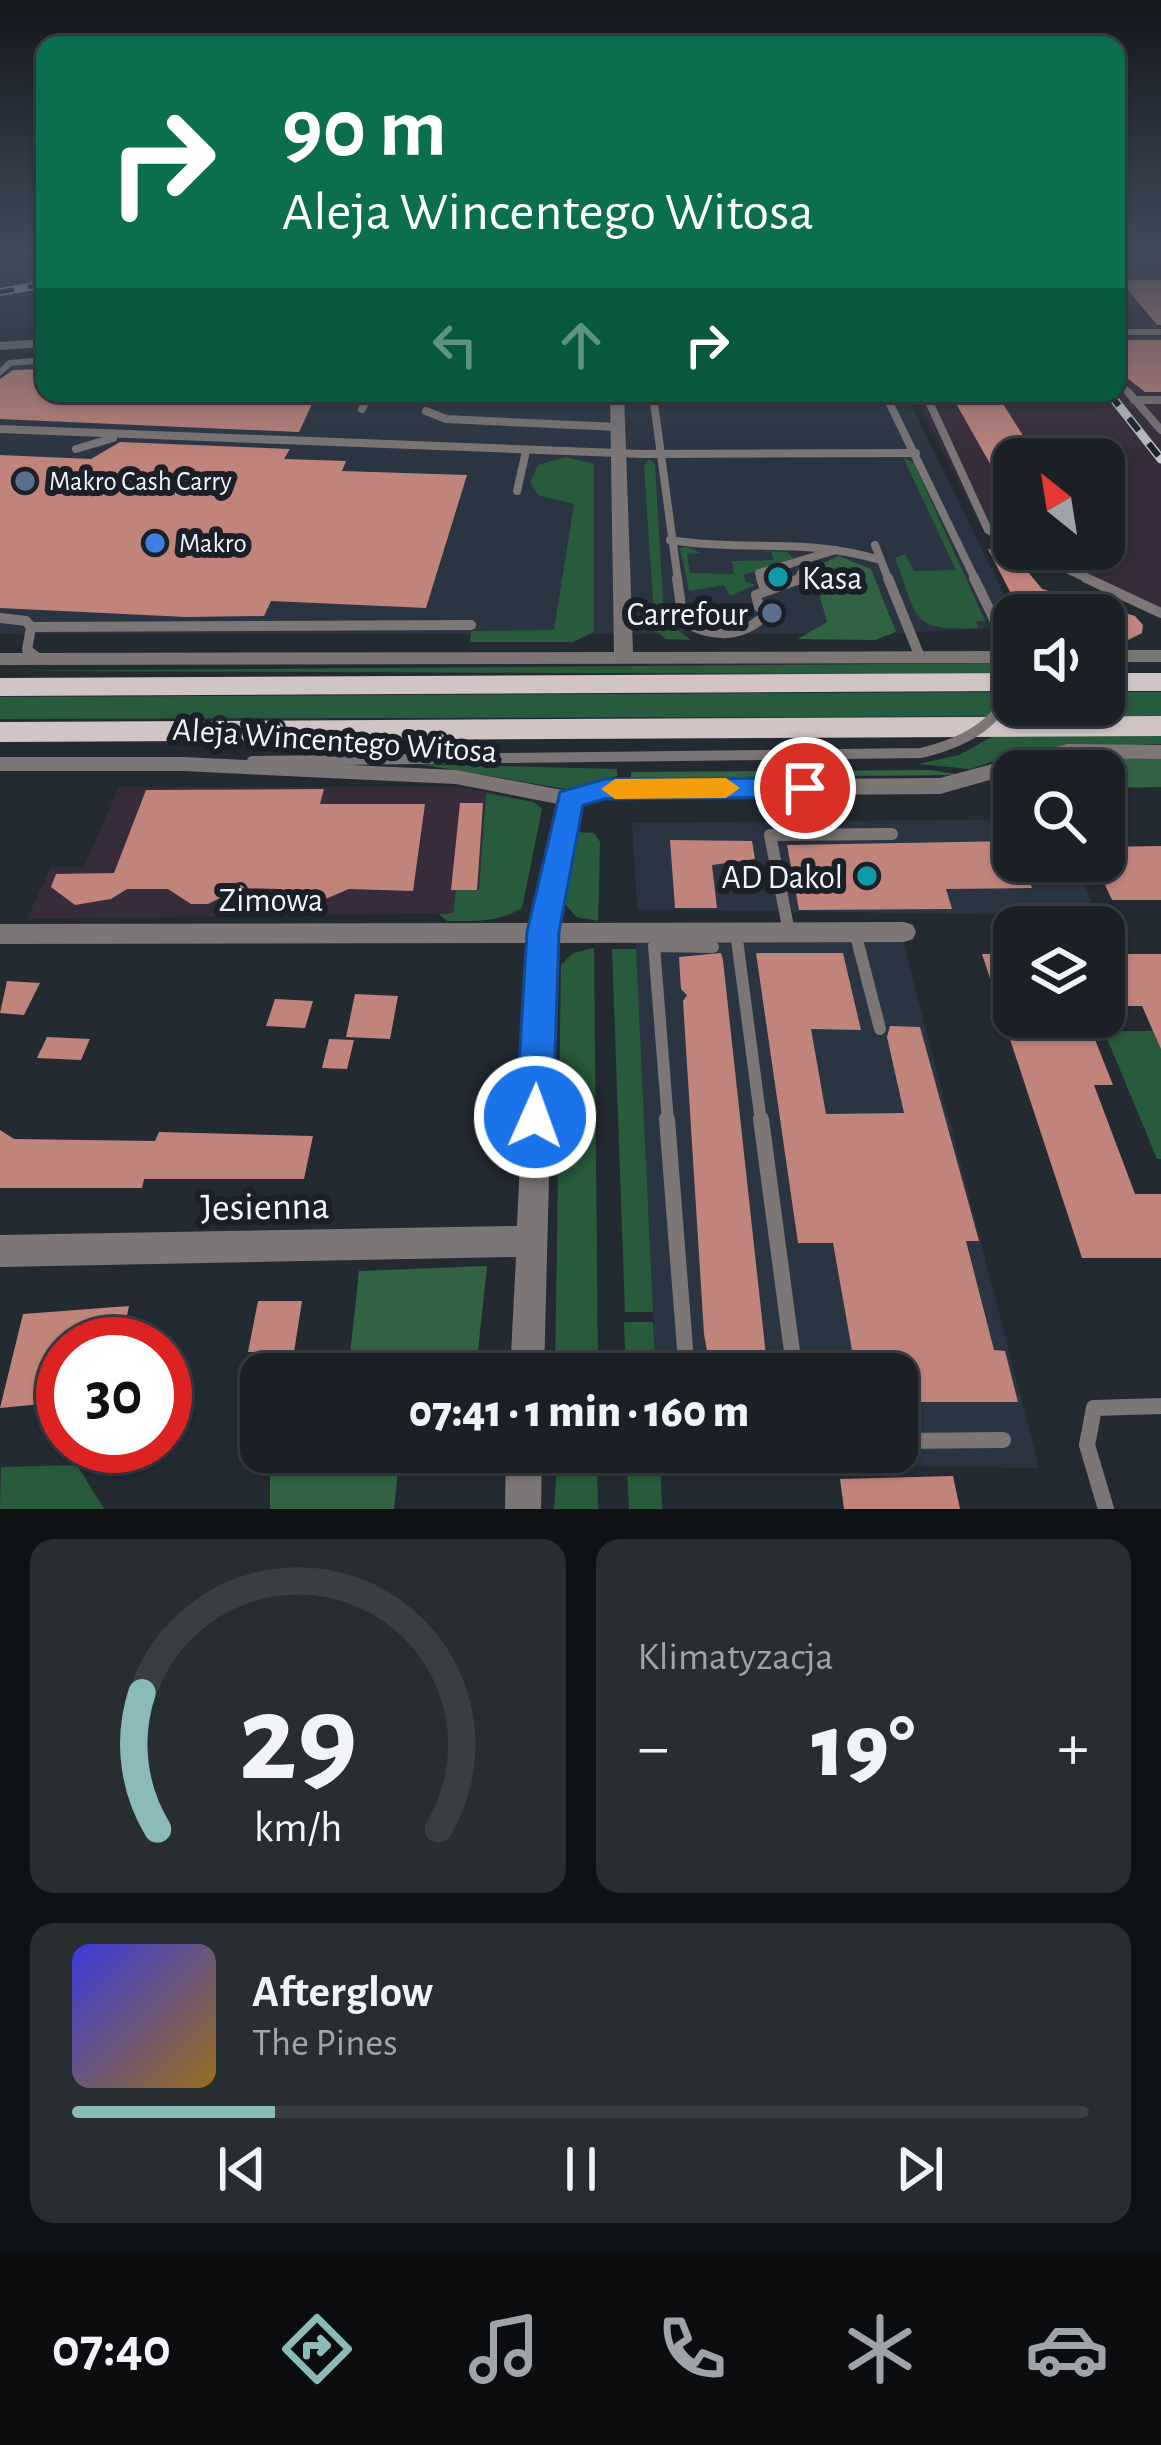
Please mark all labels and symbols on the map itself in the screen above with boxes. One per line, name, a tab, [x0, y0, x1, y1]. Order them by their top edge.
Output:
north arrow	[993, 438, 1125, 570]
marker: Makro Cash Carry	[12, 468, 38, 494]
place label: Makro Cash Carry	[49, 468, 232, 496]
marker: Makro	[142, 530, 168, 556]
place label: Makro	[179, 530, 247, 557]
place label: Kasa	[802, 563, 862, 596]
marker: Kasa	[765, 564, 791, 590]
place label: Carrefour	[627, 599, 748, 632]
marker: Carrefour	[759, 600, 785, 626]
street label: Aleja Wincentego Witosa	[171, 714, 498, 769]
pin	[754, 737, 856, 839]
place label: AD Dakol	[722, 862, 843, 895]
marker: AD Dakol	[854, 863, 880, 889]
street label: Zimowa	[219, 885, 323, 918]
position arrow	[472, 1054, 598, 1180]
street label: Jesienna	[200, 1187, 330, 1228]
speed limit sign: 30	[36, 1317, 192, 1473]

